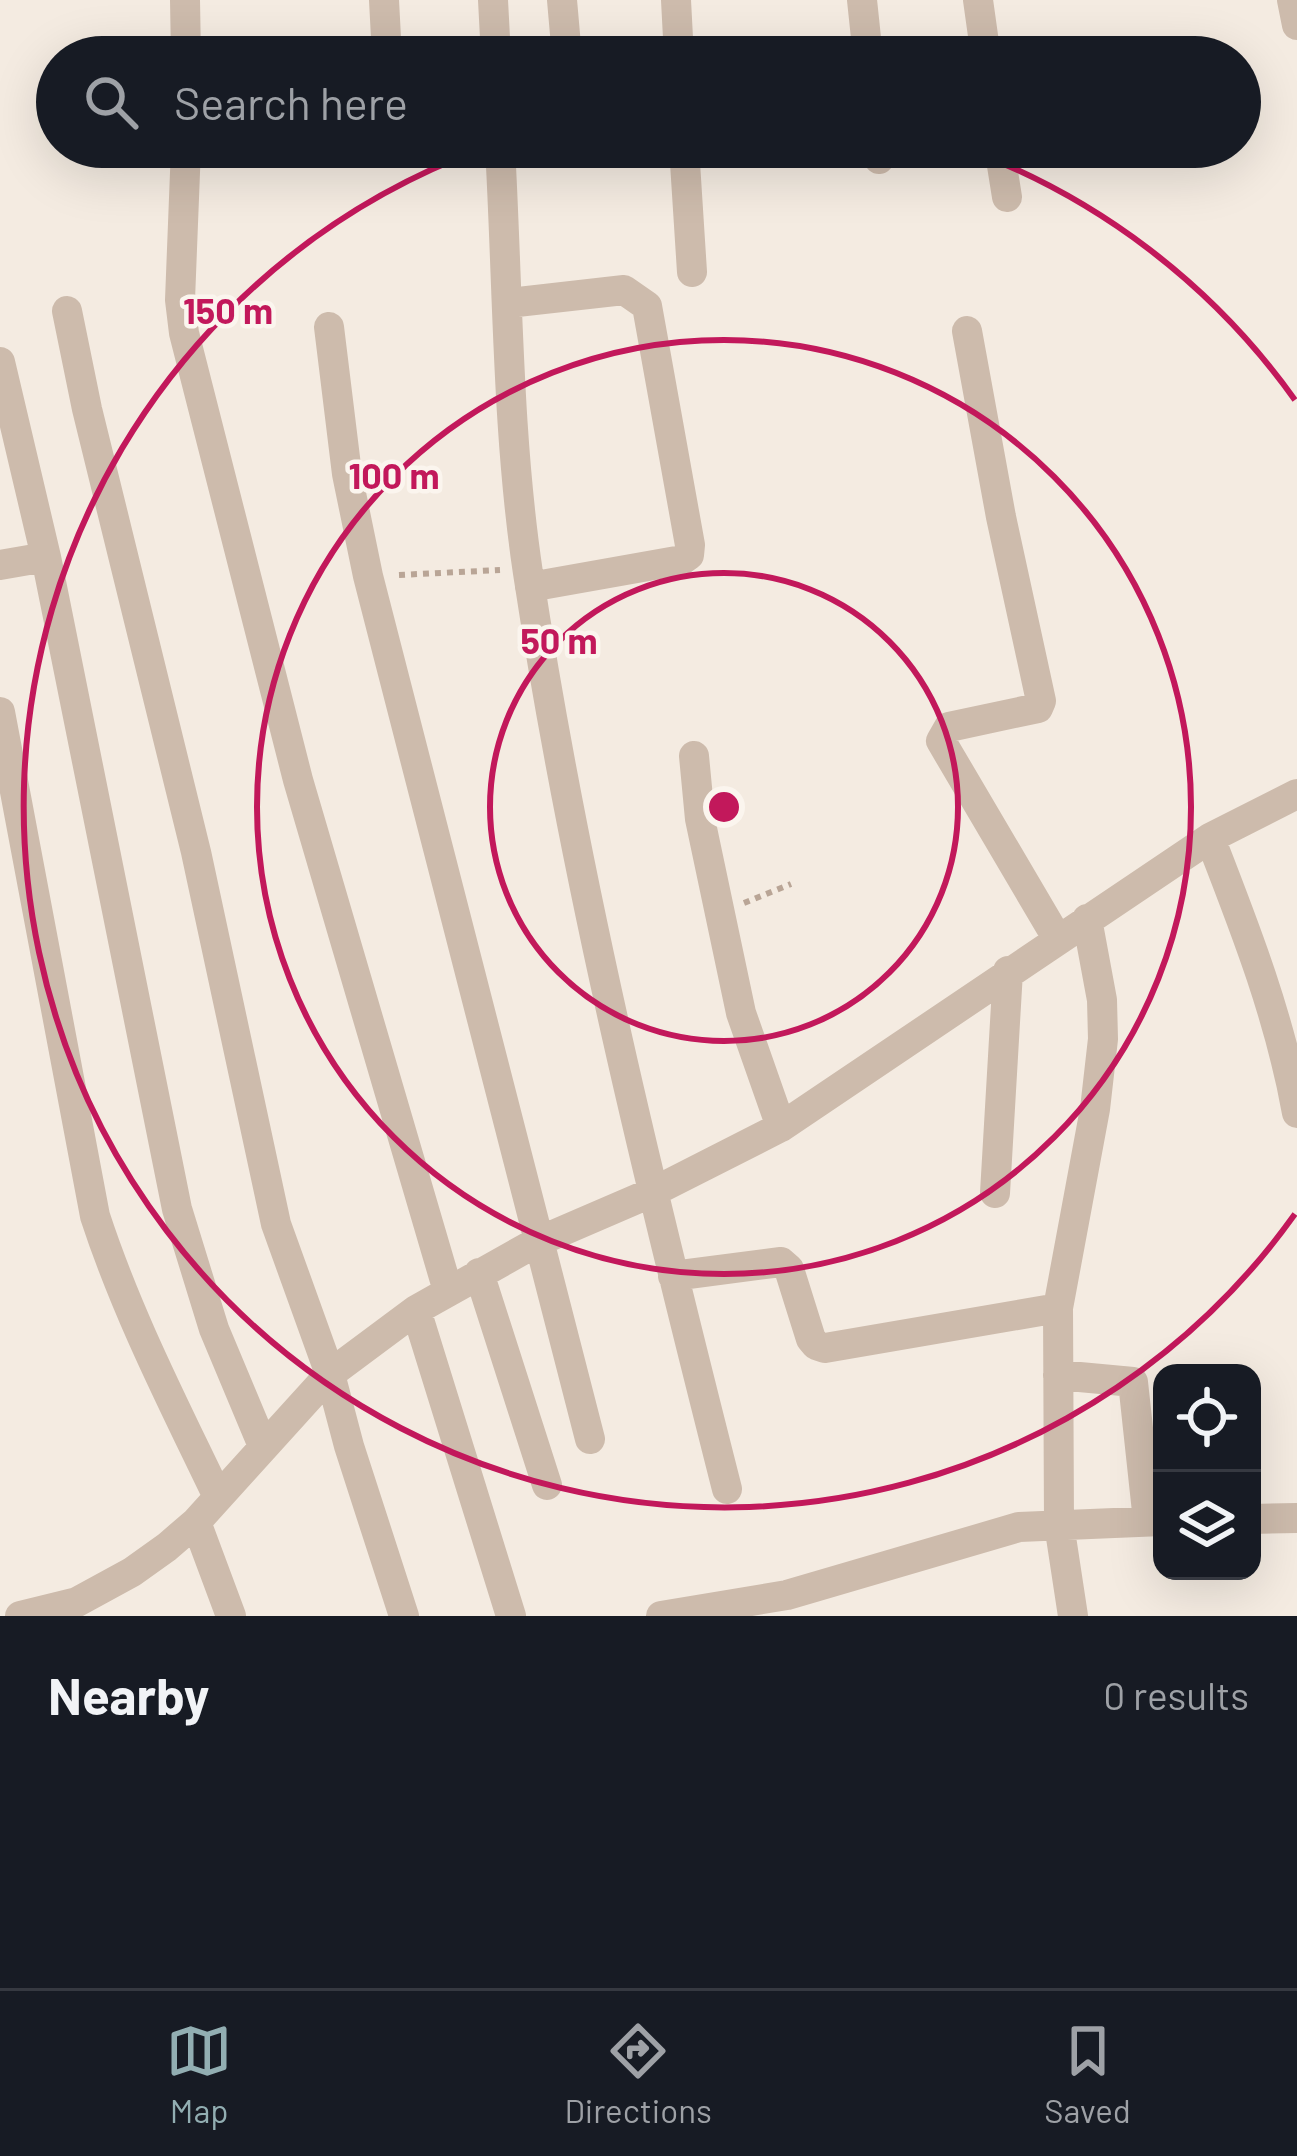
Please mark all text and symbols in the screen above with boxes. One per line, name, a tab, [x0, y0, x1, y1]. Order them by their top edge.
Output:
search box	[36, 36, 1261, 168]
icon: search	[78, 69, 144, 135]
text: Search here	[174, 75, 408, 129]
text: 150 m	[183, 288, 273, 331]
text: 100 m	[348, 453, 440, 496]
text: 50 m	[520, 618, 598, 661]
centre of rings	[703, 786, 745, 828]
map controls	[1153, 1364, 1261, 1580]
button: locate	[1153, 1364, 1261, 1472]
button: layers	[1153, 1472, 1261, 1580]
text: Nearby	[48, 1664, 209, 1725]
text: 0 results	[1103, 1671, 1249, 1718]
tab: Map	[166, 2018, 232, 2130]
tab: Directions	[564, 2018, 712, 2130]
tab: Saved	[1044, 2018, 1131, 2130]

